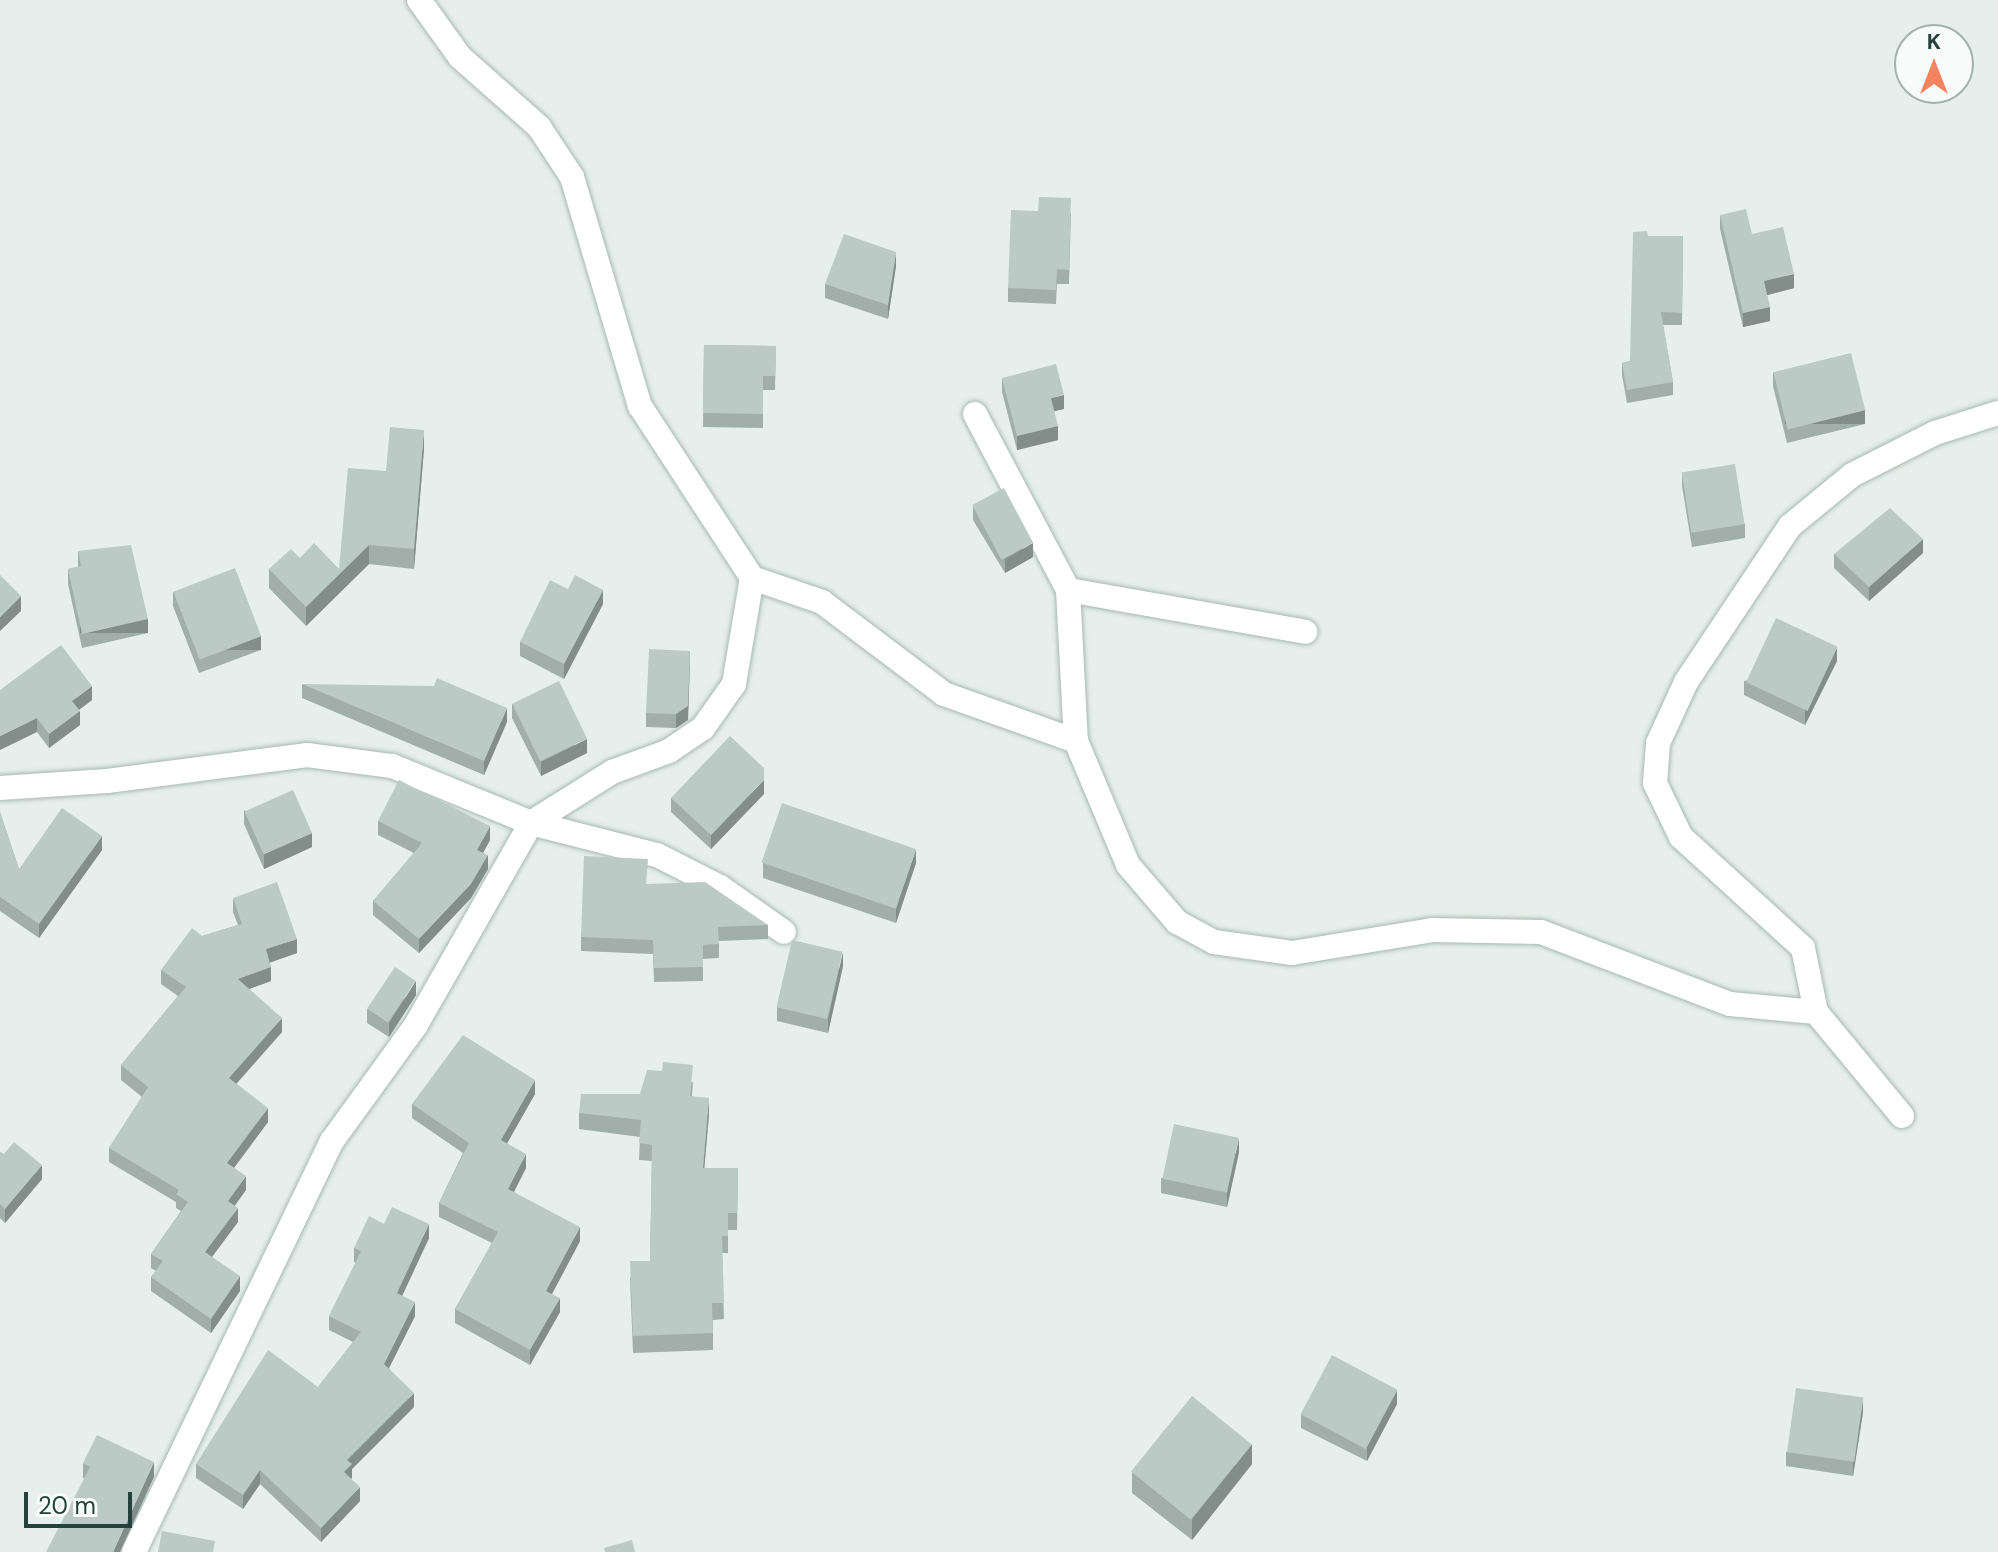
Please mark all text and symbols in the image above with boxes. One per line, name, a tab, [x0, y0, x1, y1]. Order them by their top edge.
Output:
north arrow	[1894, 24, 1974, 104]
text: K	[1927, 27, 1941, 56]
scale bar	[28, 1476, 136, 1526]
text: 20 m	[38, 1490, 96, 1521]

